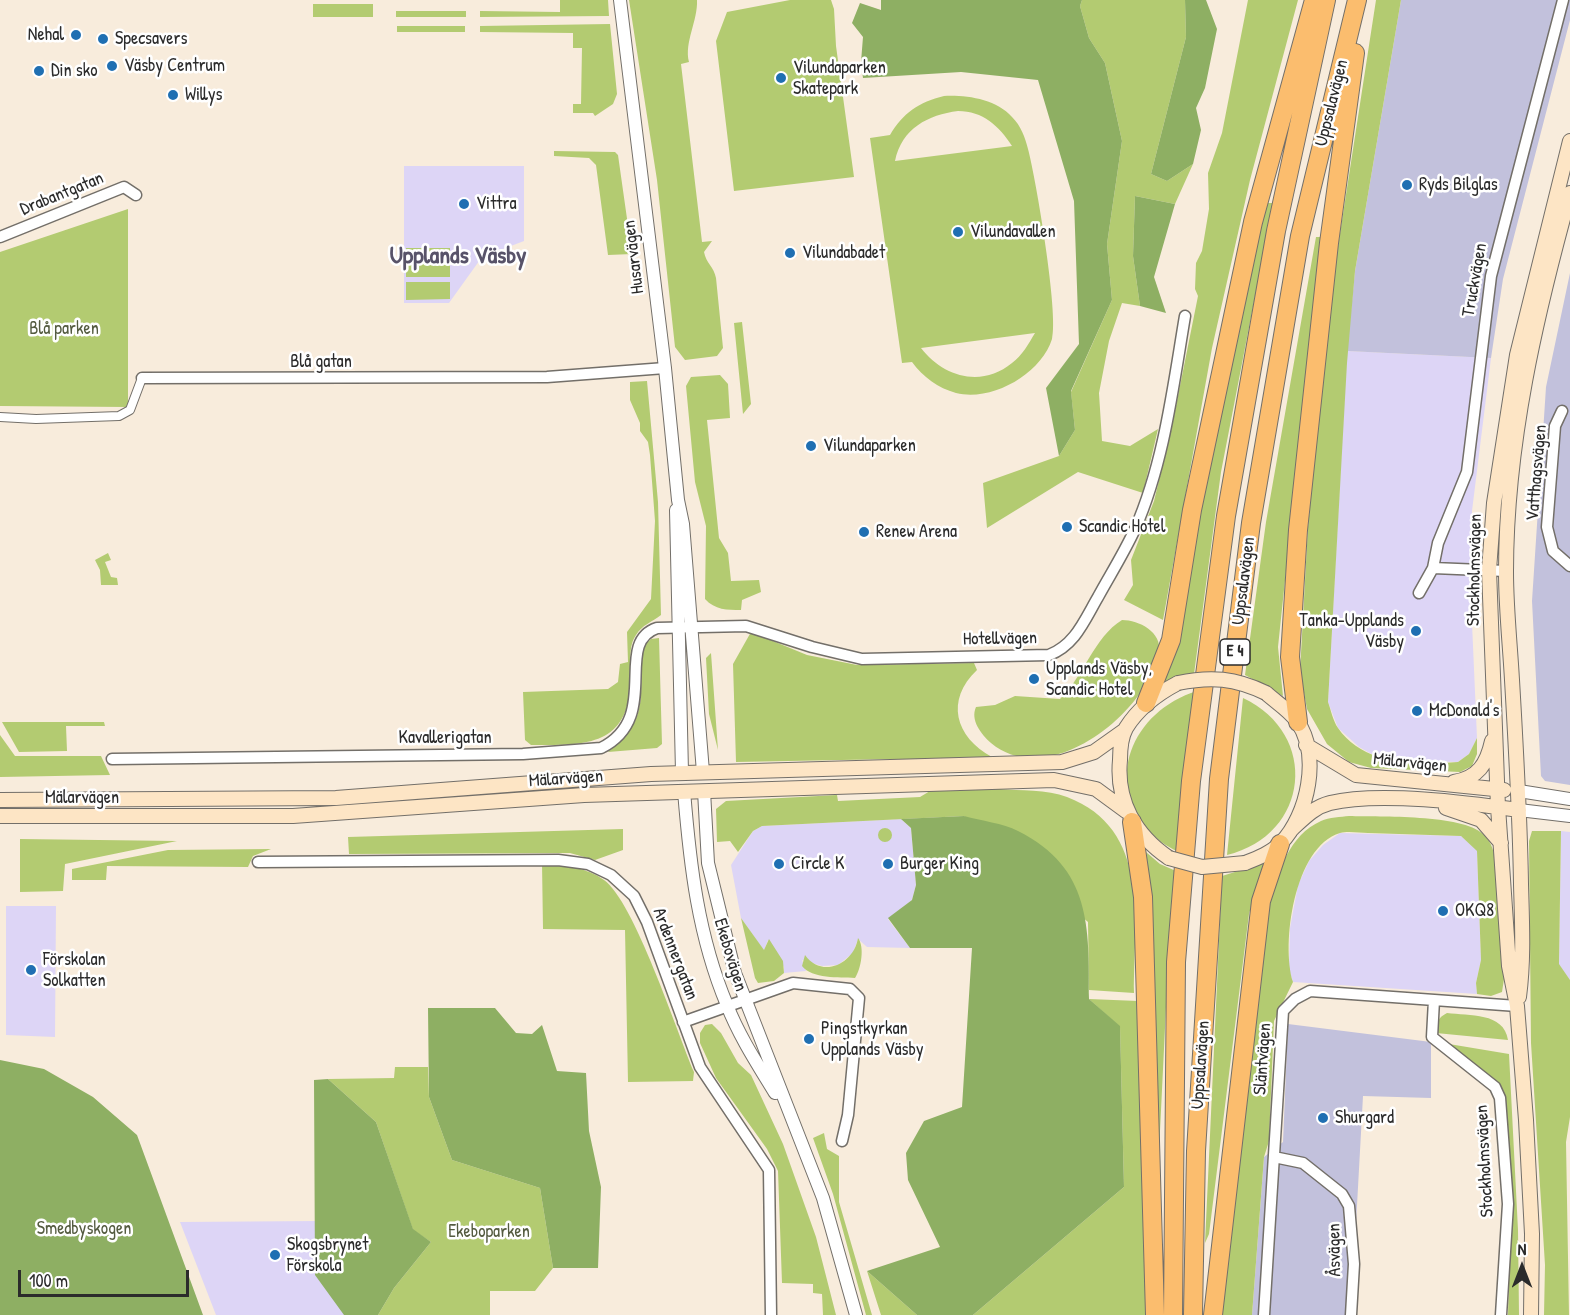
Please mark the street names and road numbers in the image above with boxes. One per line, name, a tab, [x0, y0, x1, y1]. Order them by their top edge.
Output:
street label: Uppsalavägen	[1311, 57, 1353, 149]
street label: Drabantgatan	[17, 168, 107, 220]
street label: Husarvägen	[619, 219, 649, 295]
street label: Truckvägen	[1458, 241, 1492, 319]
street label: Blå gatan	[290, 351, 352, 373]
street label: Vatthagsvägen	[1522, 424, 1552, 522]
street label: Stockholmsvägen	[1463, 514, 1487, 626]
street label: Uppsalavägen	[1228, 536, 1260, 626]
street label: Hotellvägen	[963, 628, 1037, 650]
road number: E 4	[1220, 639, 1250, 665]
street label: Kavallerigatan	[398, 727, 492, 749]
street label: Mälarvägen	[1372, 748, 1448, 778]
street label: Mälarvägen	[528, 766, 604, 792]
street label: Mälarvägen	[45, 787, 119, 809]
street label: Ardennergatan	[648, 905, 702, 1003]
street label: Ekebovägen	[709, 916, 751, 994]
street label: Uppsalavägen	[1187, 1020, 1215, 1110]
street label: Släntvägen	[1250, 1022, 1276, 1096]
street label: Stockholmsvägen	[1471, 1104, 1499, 1218]
street label: Åsvägen	[1324, 1223, 1346, 1277]

